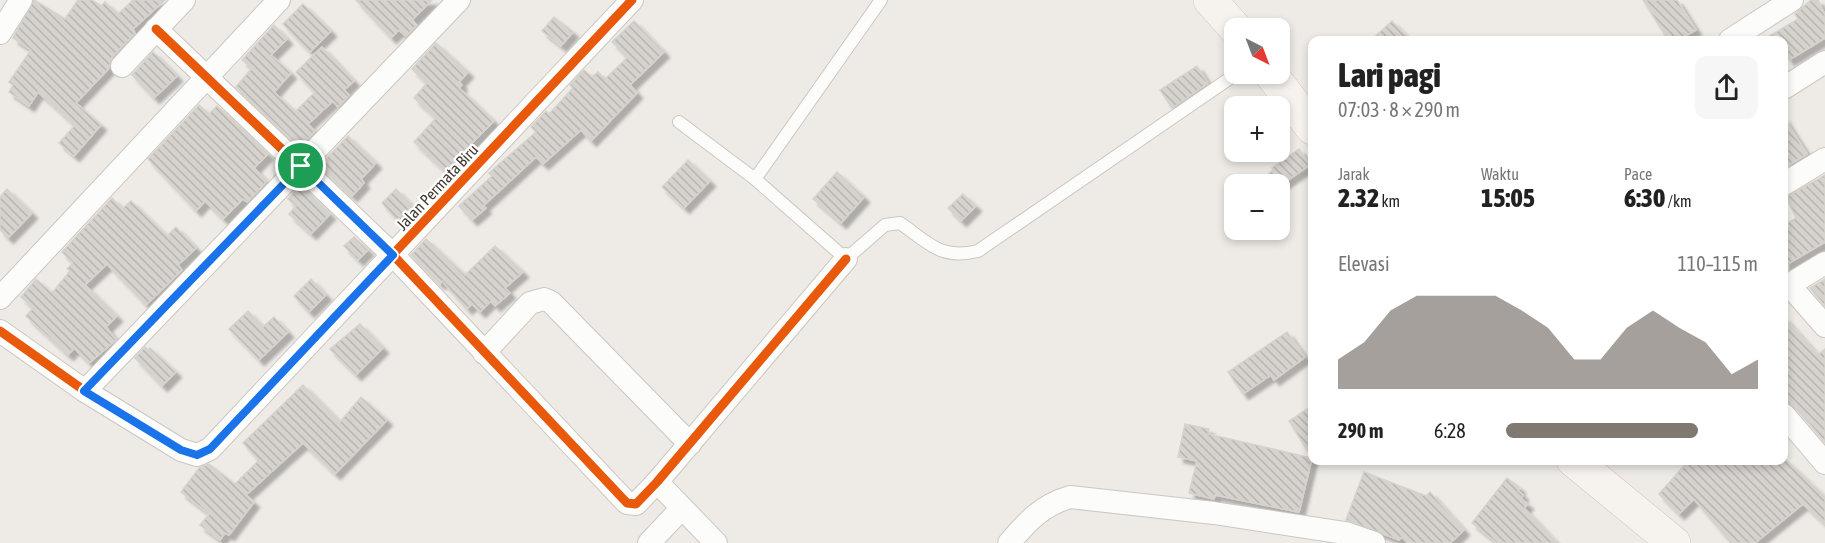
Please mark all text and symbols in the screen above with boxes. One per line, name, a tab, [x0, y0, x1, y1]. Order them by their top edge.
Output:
north arrow	[1224, 18, 1290, 84]
map controls	[1224, 18, 1290, 240]
text: Lari pagi	[1338, 56, 1441, 94]
button: share	[1695, 56, 1758, 119]
button: +	[1224, 96, 1290, 162]
text: 07:03 · 8 × 290 m	[1338, 98, 1460, 121]
pin	[275, 140, 326, 191]
street label: Jalan Permata Biru	[393, 140, 481, 234]
icon: arrive	[284, 149, 317, 182]
text: Jarak	[1338, 165, 1369, 183]
text: Waktu	[1481, 165, 1519, 183]
text: Pace	[1624, 165, 1652, 183]
button: −	[1224, 174, 1290, 240]
text: 2.32	[1338, 183, 1379, 213]
text: 15:05	[1481, 183, 1535, 213]
text: 6:30	[1624, 183, 1665, 213]
text: km	[1379, 192, 1400, 210]
text: /km	[1665, 192, 1691, 210]
text: Elevasi	[1338, 252, 1390, 275]
text: 110–115 m	[1677, 252, 1758, 275]
text: 290 m	[1338, 419, 1383, 442]
text: 6:28	[1434, 419, 1466, 442]

